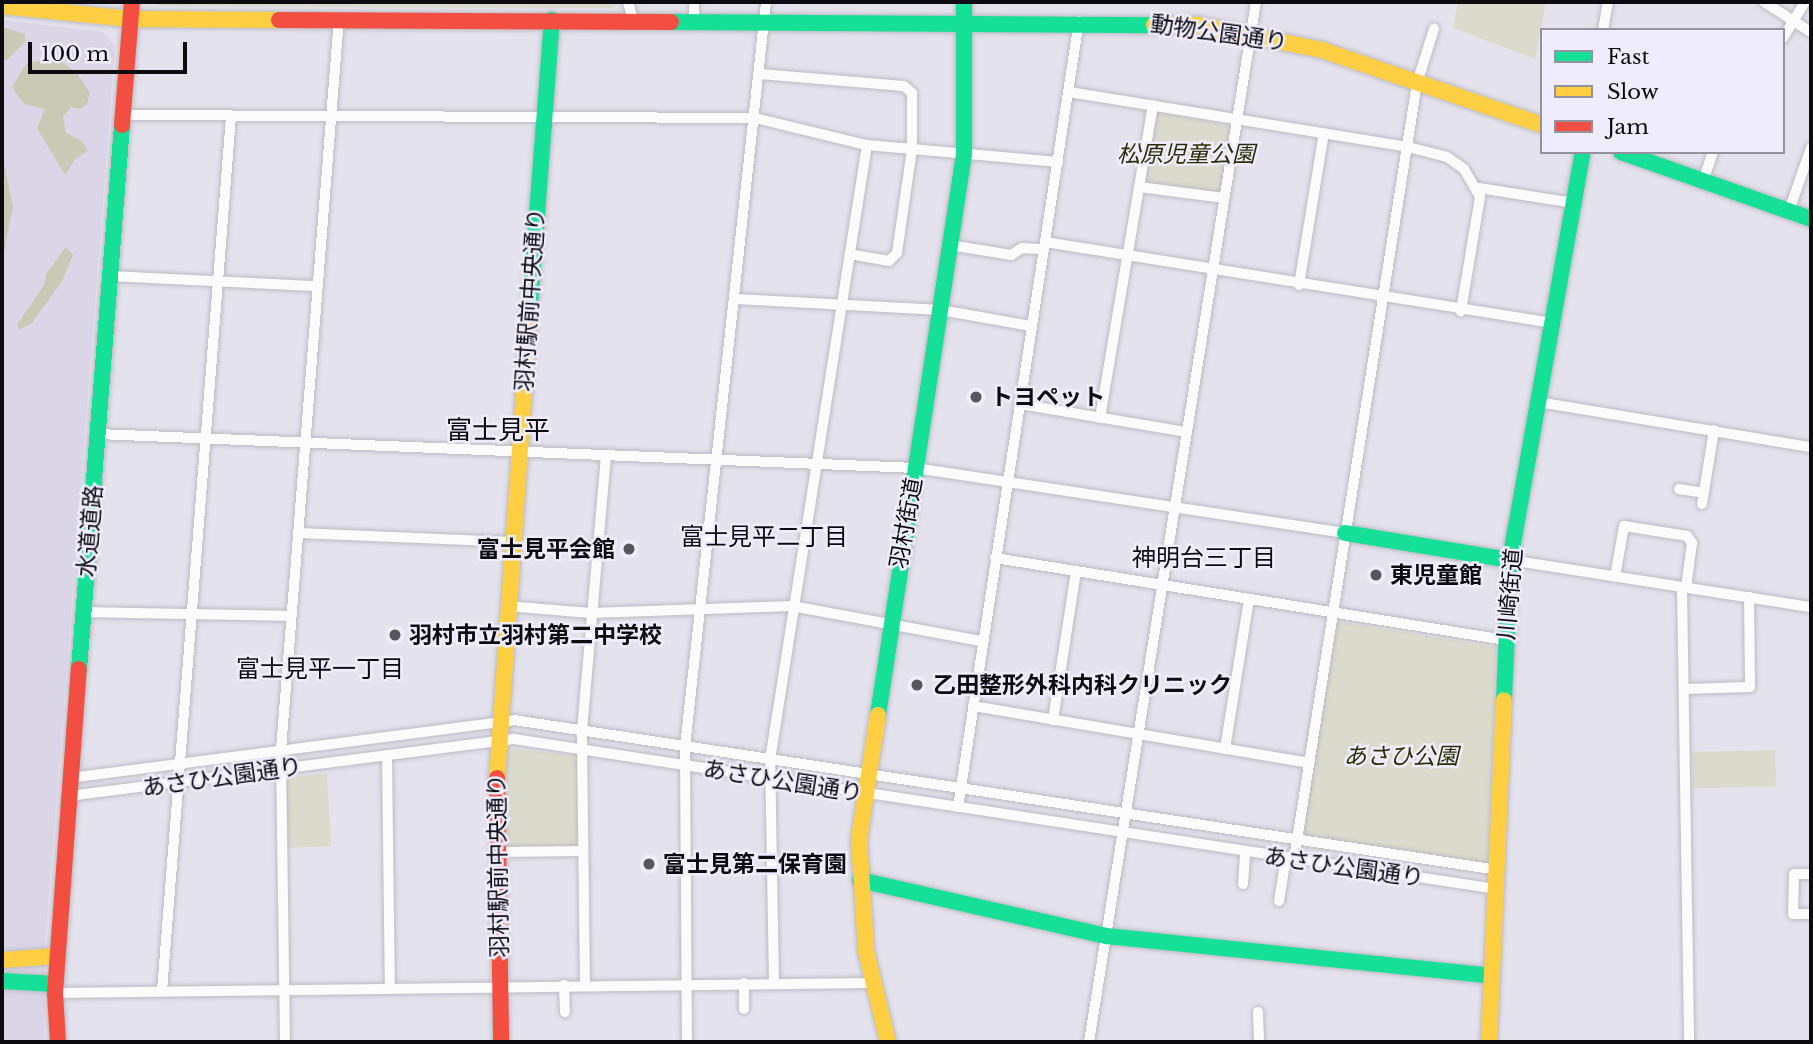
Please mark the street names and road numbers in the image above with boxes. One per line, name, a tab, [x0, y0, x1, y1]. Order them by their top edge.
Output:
street label: 動物公園通り	[1149, 10, 1289, 56]
street label: 羽村駅前中央通り	[510, 207, 550, 393]
street label: 羽村街道	[884, 475, 928, 571]
street label: 水道道路	[72, 484, 108, 578]
street label: 川崎街道	[1492, 547, 1528, 641]
street label: あさひ公園通り	[140, 752, 304, 802]
street label: あさひ公園通り	[701, 755, 865, 807]
street label: 羽村駅前中央通り	[483, 774, 513, 958]
street label: あさひ公園通り	[1262, 842, 1426, 892]

